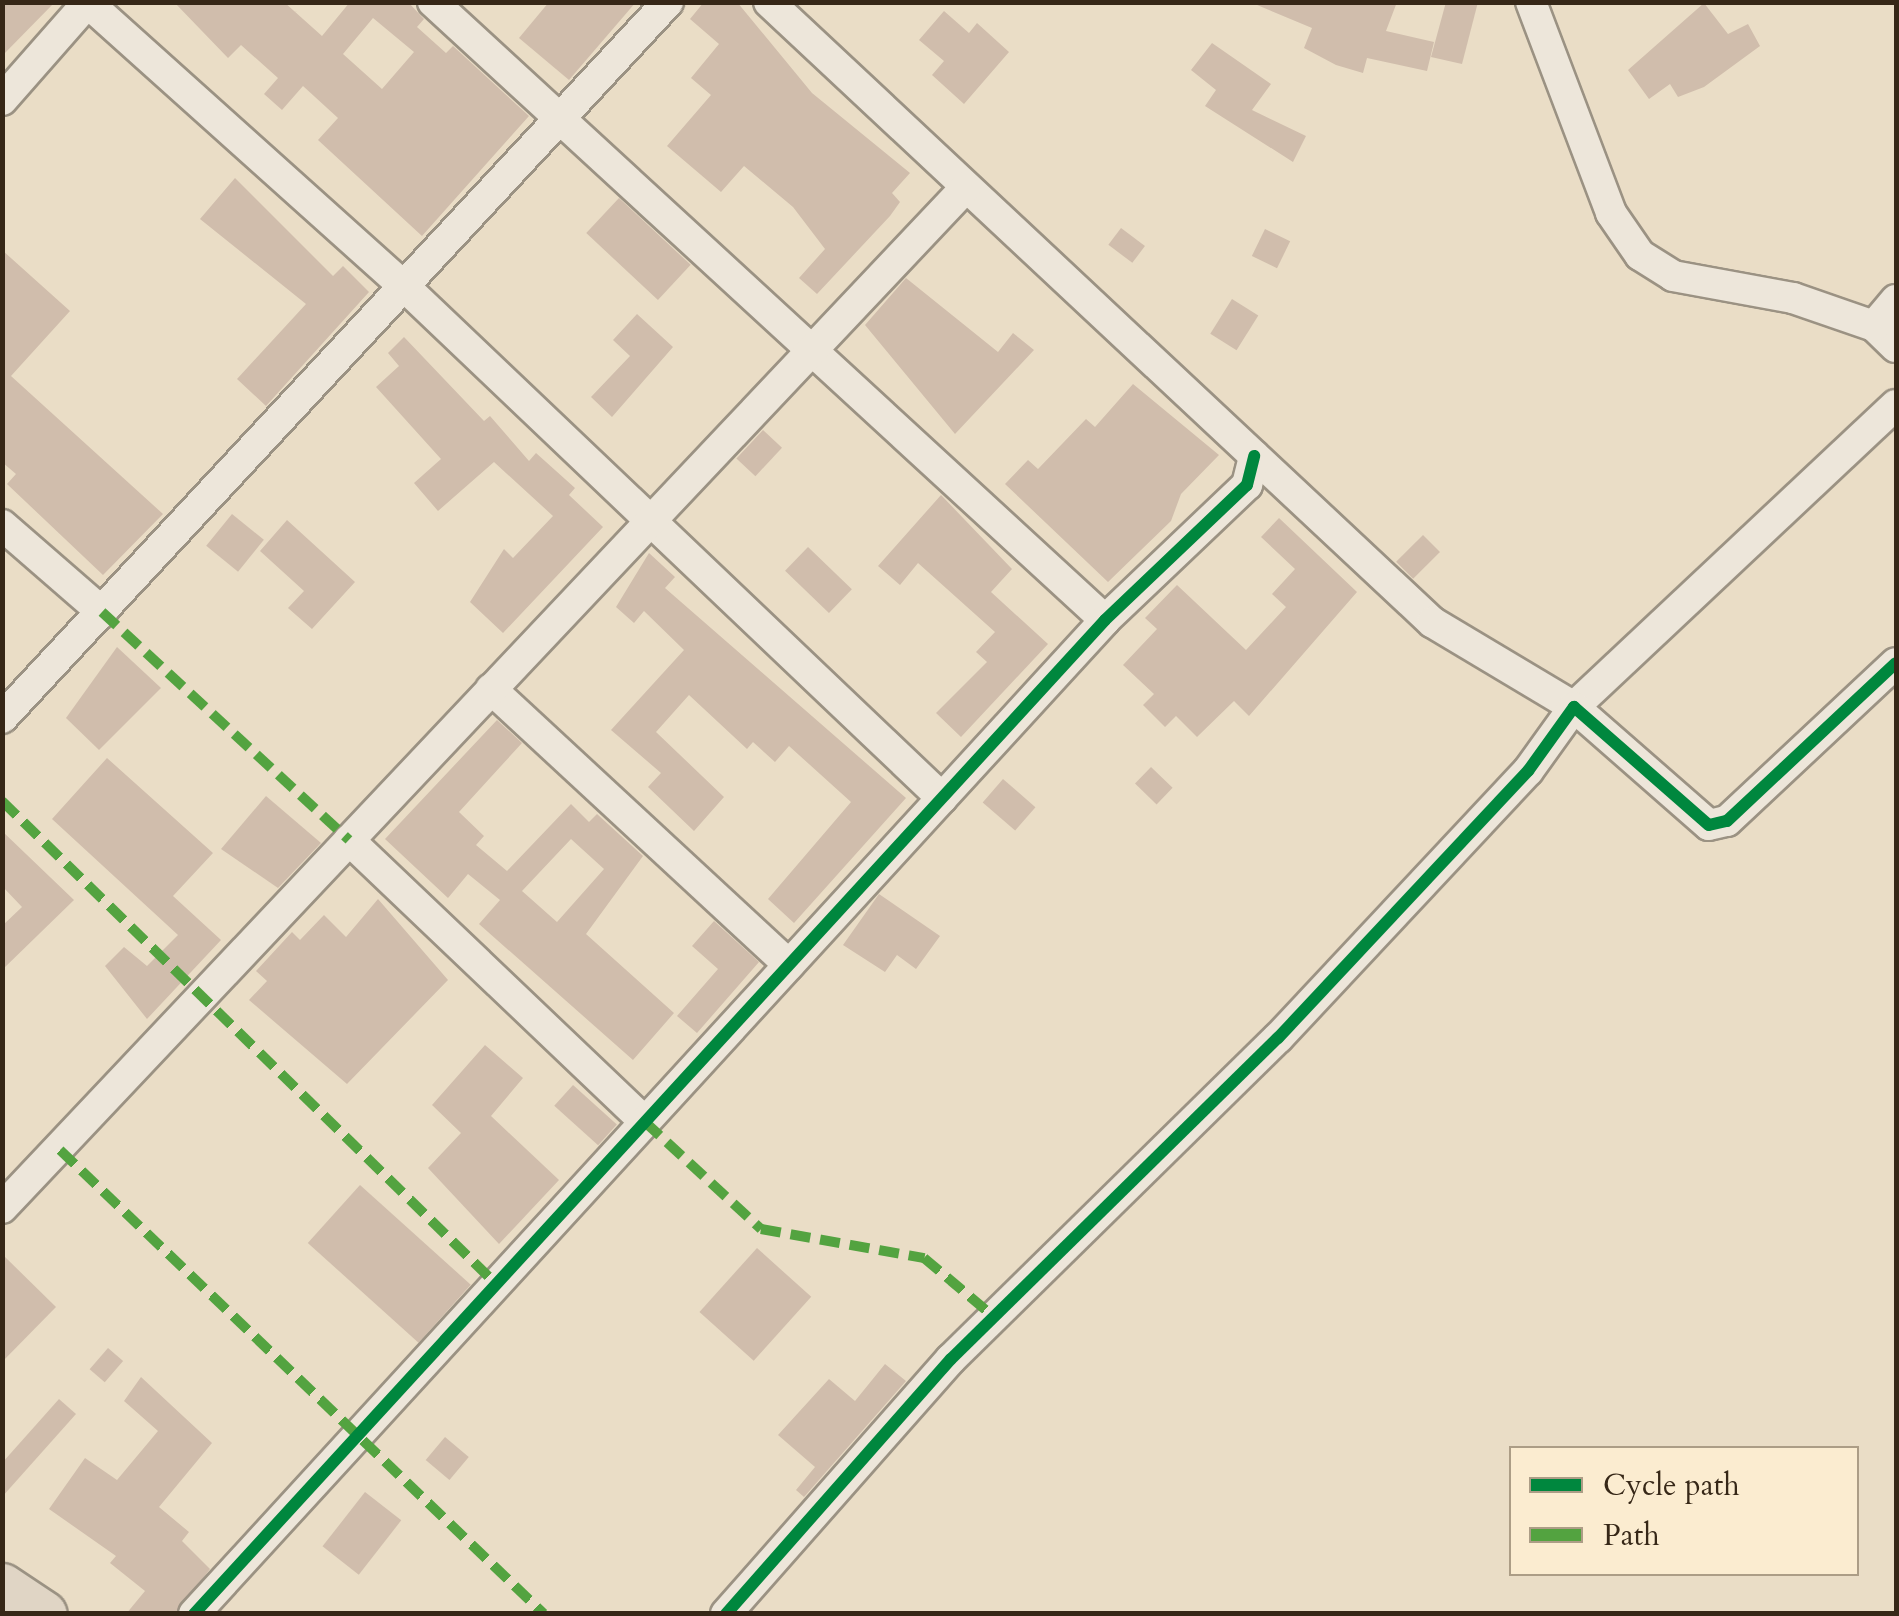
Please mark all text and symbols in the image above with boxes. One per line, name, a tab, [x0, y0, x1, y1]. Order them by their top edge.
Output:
legend	[1509, 1446, 1859, 1576]
text: Cycle path	[1603, 1465, 1740, 1506]
text: Path	[1603, 1515, 1660, 1556]

